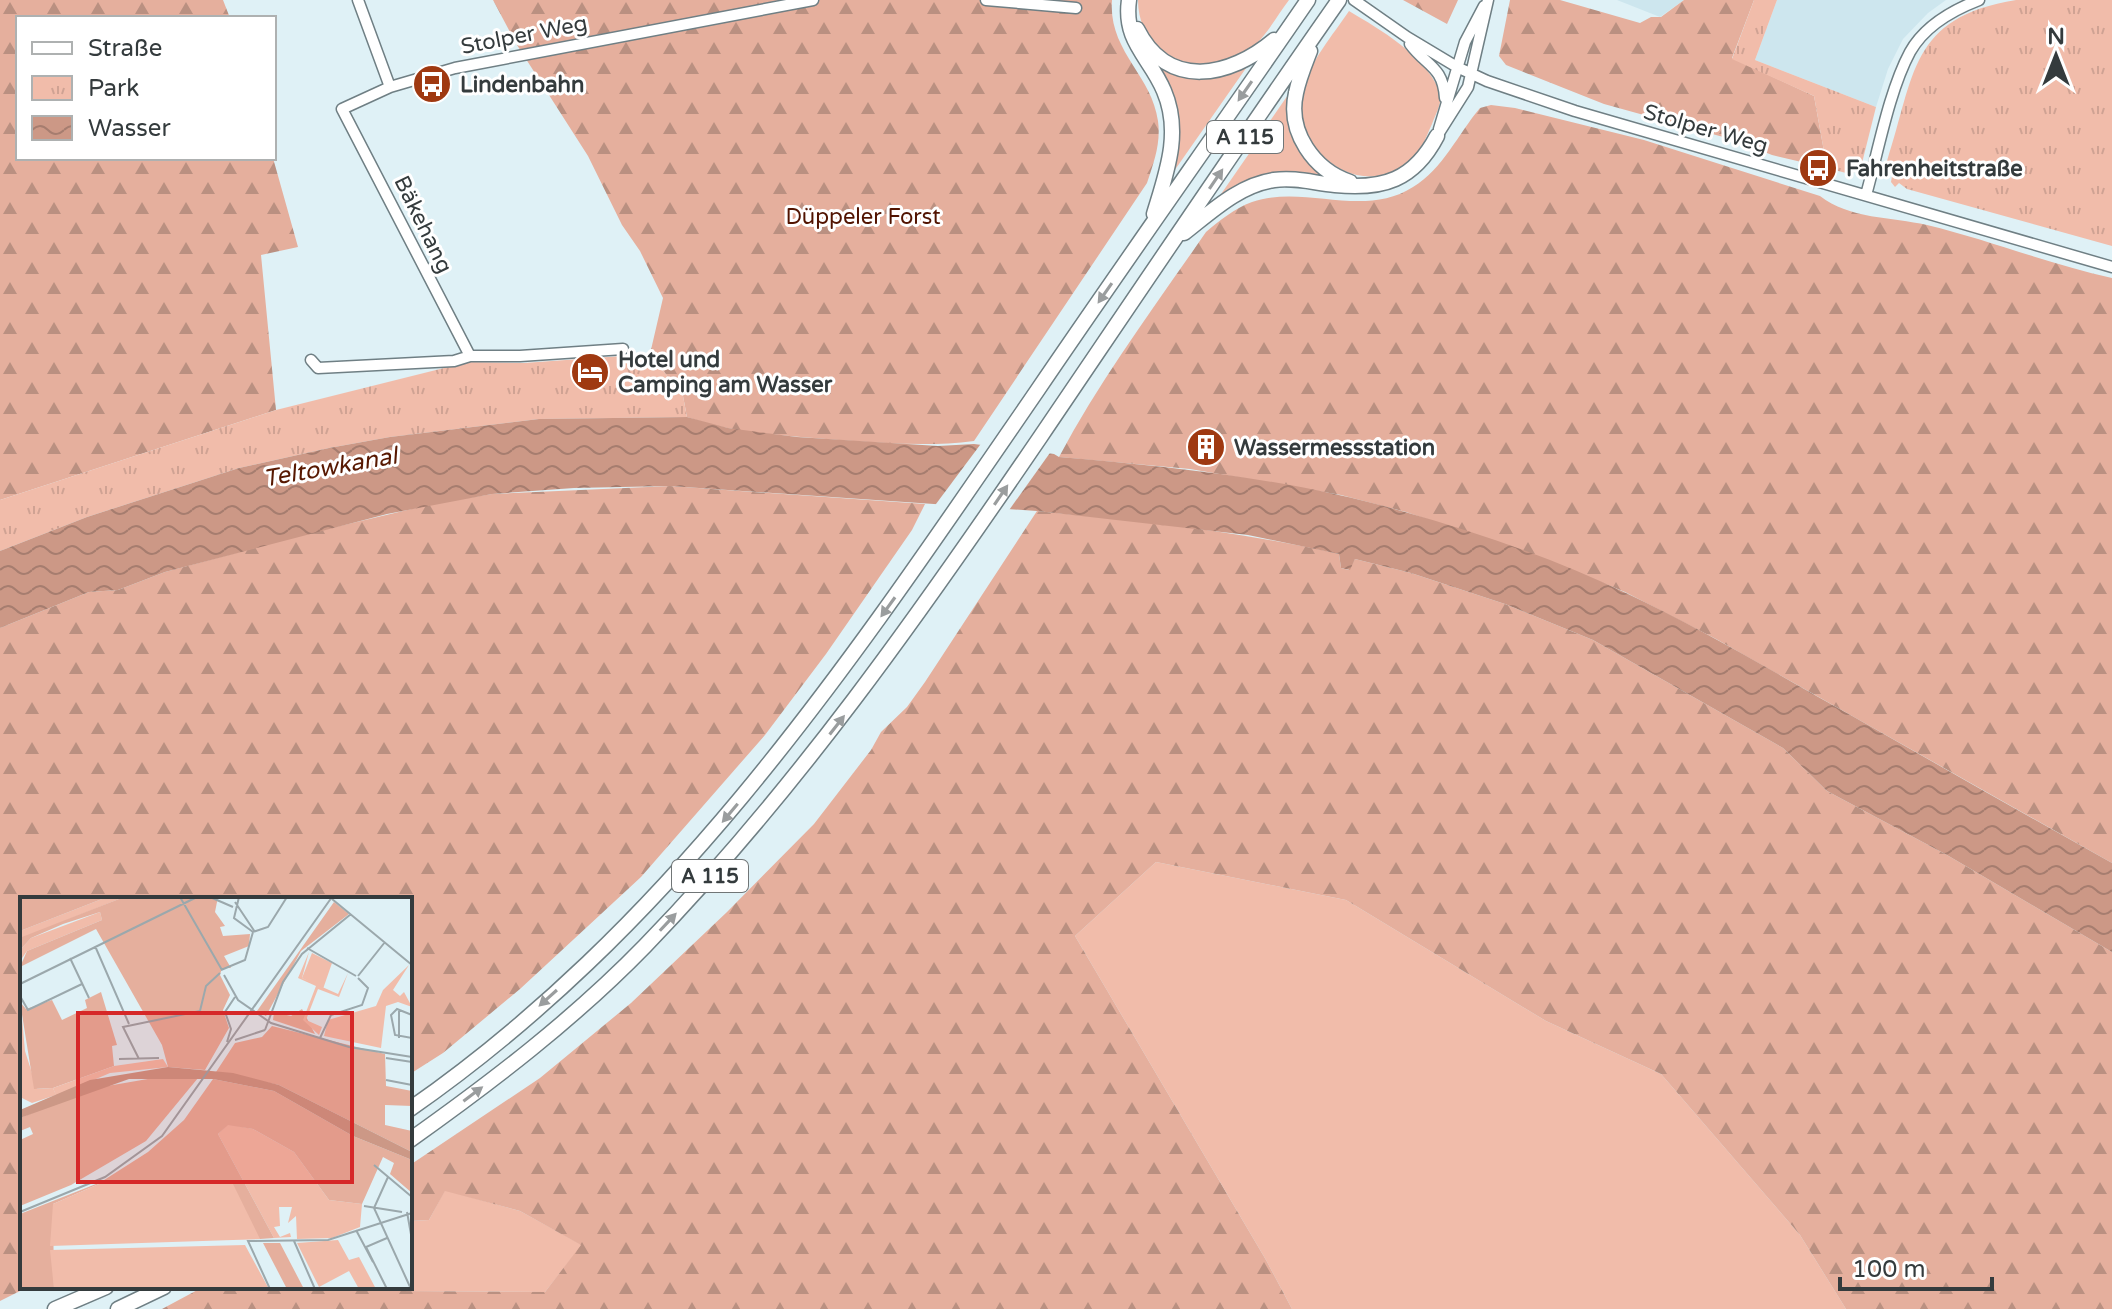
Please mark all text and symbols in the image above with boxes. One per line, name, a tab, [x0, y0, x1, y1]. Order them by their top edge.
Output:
street label: Stolper Weg	[459, 10, 590, 60]
legend	[16, 16, 276, 160]
north arrow	[2016, 16, 2096, 96]
text: N	[2047, 24, 2065, 50]
text: Straße	[88, 34, 162, 63]
bus stop icon: Lindenbahn	[411, 63, 453, 105]
place label: Lindenbahn	[460, 72, 584, 98]
text: Park	[88, 74, 139, 103]
one-way arrow	[1238, 80, 1253, 101]
street label: Stolper Weg	[1641, 99, 1771, 159]
text: Wasser	[88, 114, 171, 143]
road number: A 115	[1207, 121, 1283, 153]
bus stop icon: Fahrenheitstraße	[1797, 147, 1839, 189]
place label: Fahrenheitstraße	[1846, 156, 2023, 182]
one-way arrow	[1208, 168, 1223, 189]
street label: Bäkehang	[388, 172, 458, 277]
park label: Düppeler Forst	[785, 204, 941, 230]
one-way arrow	[1098, 282, 1113, 303]
place label: Hotel und Camping am Wasser	[618, 347, 833, 398]
hotel icon: Hotel und Camping am Wasser	[569, 351, 611, 393]
building icon: Wassermessstation	[1185, 426, 1227, 468]
place label: Wassermessstation	[1234, 435, 1435, 461]
water label: Teltowkanal	[261, 441, 402, 494]
one-way arrow	[993, 485, 1008, 506]
one-way arrow	[881, 596, 896, 617]
one-way arrow	[829, 715, 845, 735]
one-way arrow	[722, 803, 739, 823]
road number: A 115	[672, 860, 748, 892]
inset map	[20, 897, 412, 1289]
one-way arrow	[658, 912, 676, 931]
one-way arrow	[539, 989, 558, 1007]
one-way arrow	[463, 1086, 483, 1102]
scale bar	[1840, 1241, 1992, 1291]
text: 100 m	[1852, 1255, 1926, 1284]

